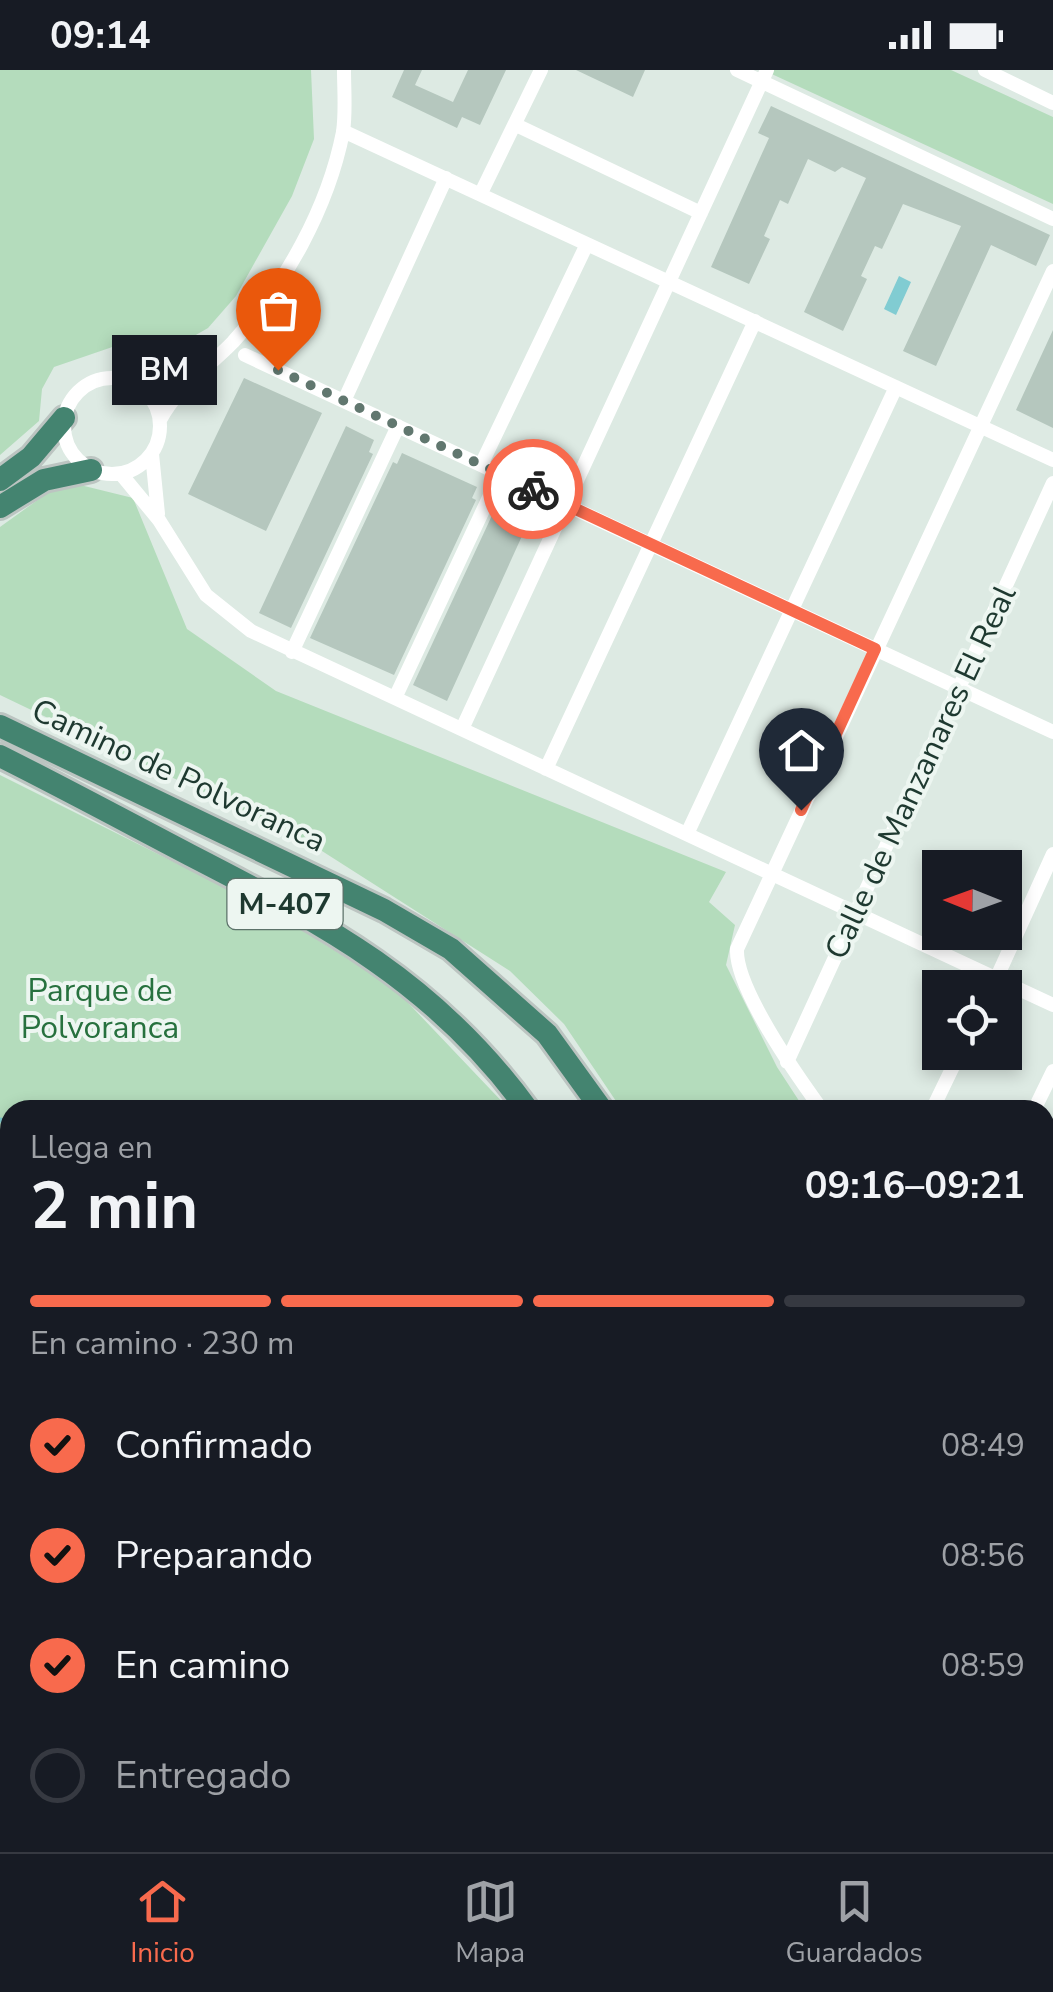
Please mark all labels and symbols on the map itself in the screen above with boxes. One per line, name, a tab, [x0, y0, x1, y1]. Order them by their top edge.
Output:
pin	[236, 268, 321, 371]
callout: BM	[113, 335, 218, 405]
courier	[483, 439, 583, 539]
street label: Calle de Manzanares El Real	[815, 578, 1026, 966]
street label: Camino de Polvoranca	[25, 688, 333, 862]
pin	[759, 708, 844, 811]
north arrow	[922, 850, 1022, 950]
road number: M-407	[228, 879, 342, 929]
park label: Parque de Polvoranca	[21, 969, 179, 1049]

